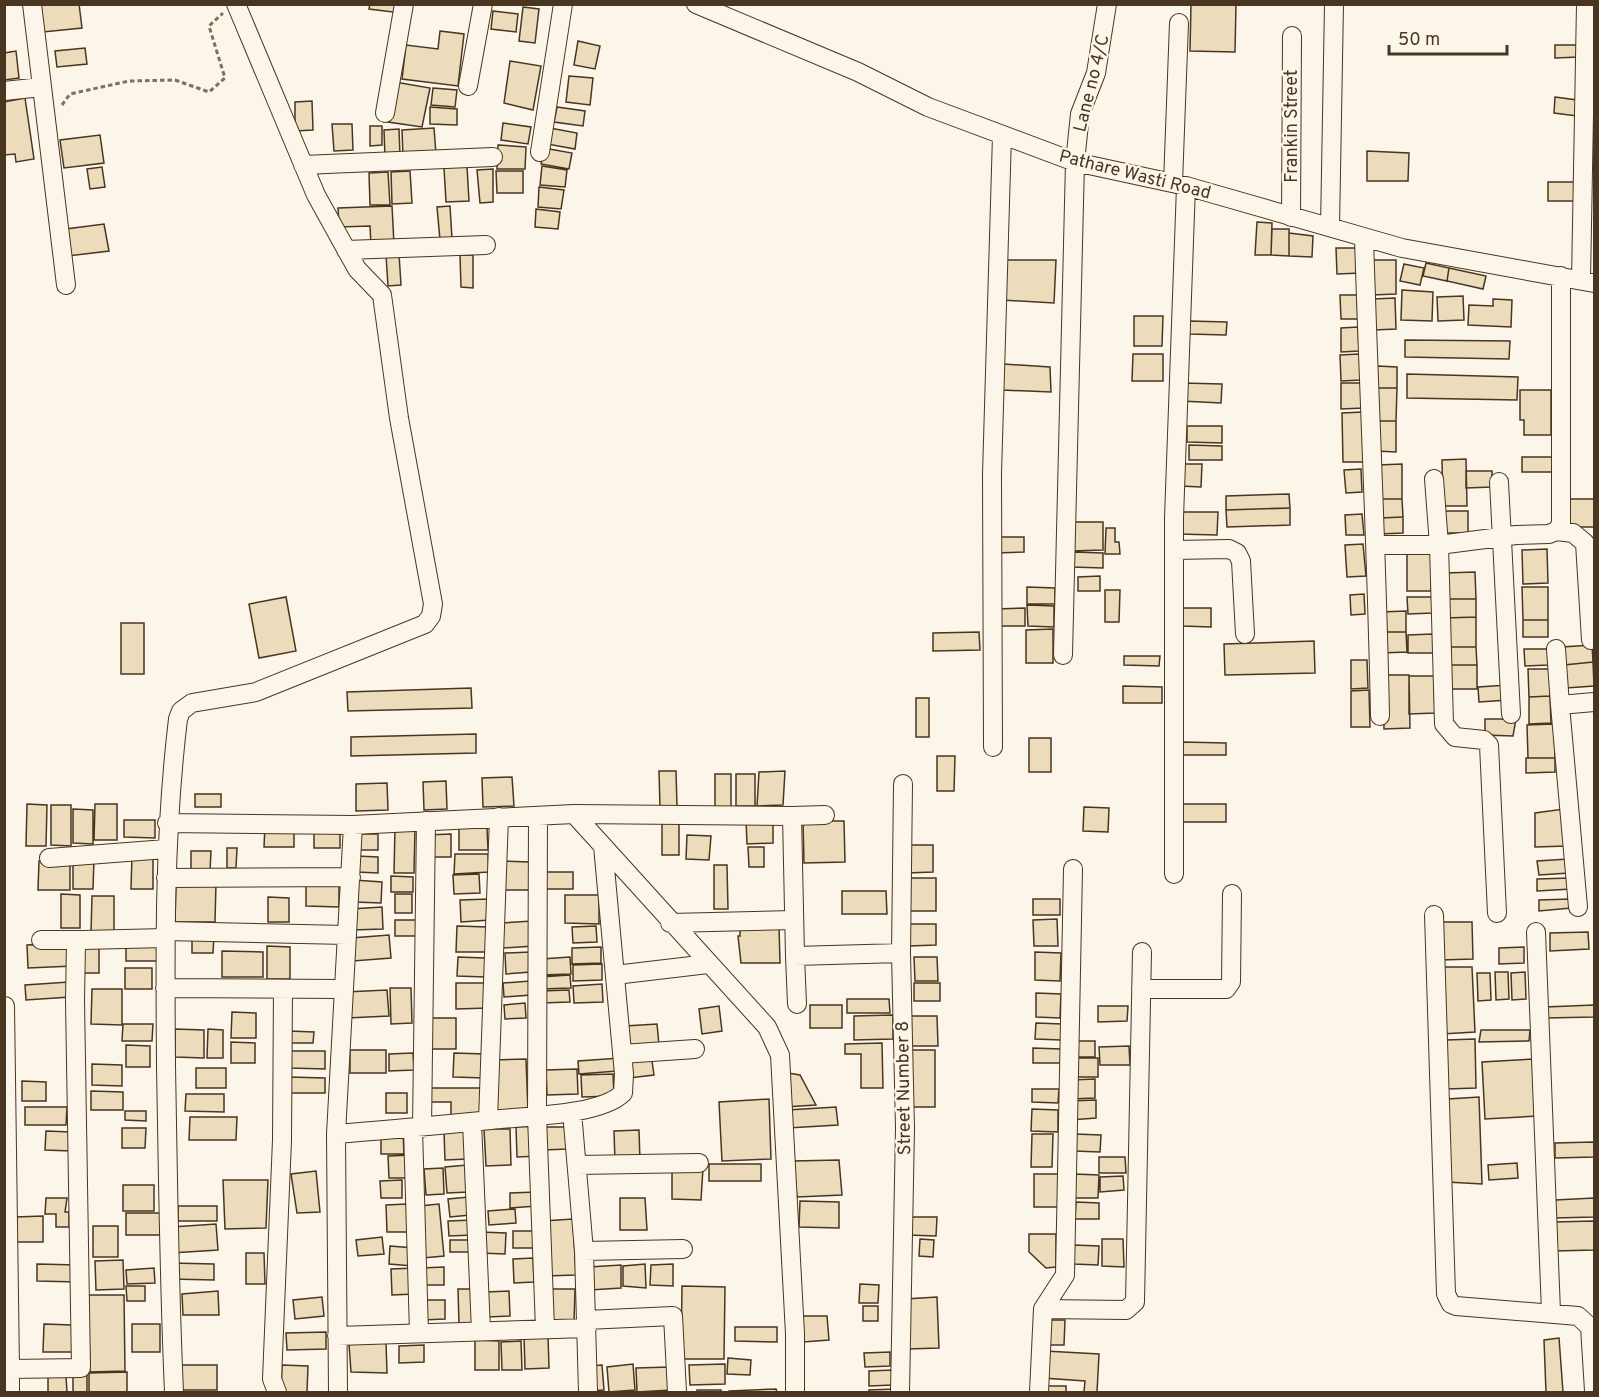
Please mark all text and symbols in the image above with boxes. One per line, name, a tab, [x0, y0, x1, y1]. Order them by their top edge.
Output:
scale bar	[1389, 18, 1508, 56]
text: 50 m	[1398, 29, 1440, 52]
street label: Lane no 4/C	[1069, 32, 1116, 135]
street label: Frankin Street	[1281, 69, 1304, 183]
street label: Pathare Wasti Road	[1056, 145, 1213, 205]
street label: Street Number 8	[892, 1021, 917, 1155]

